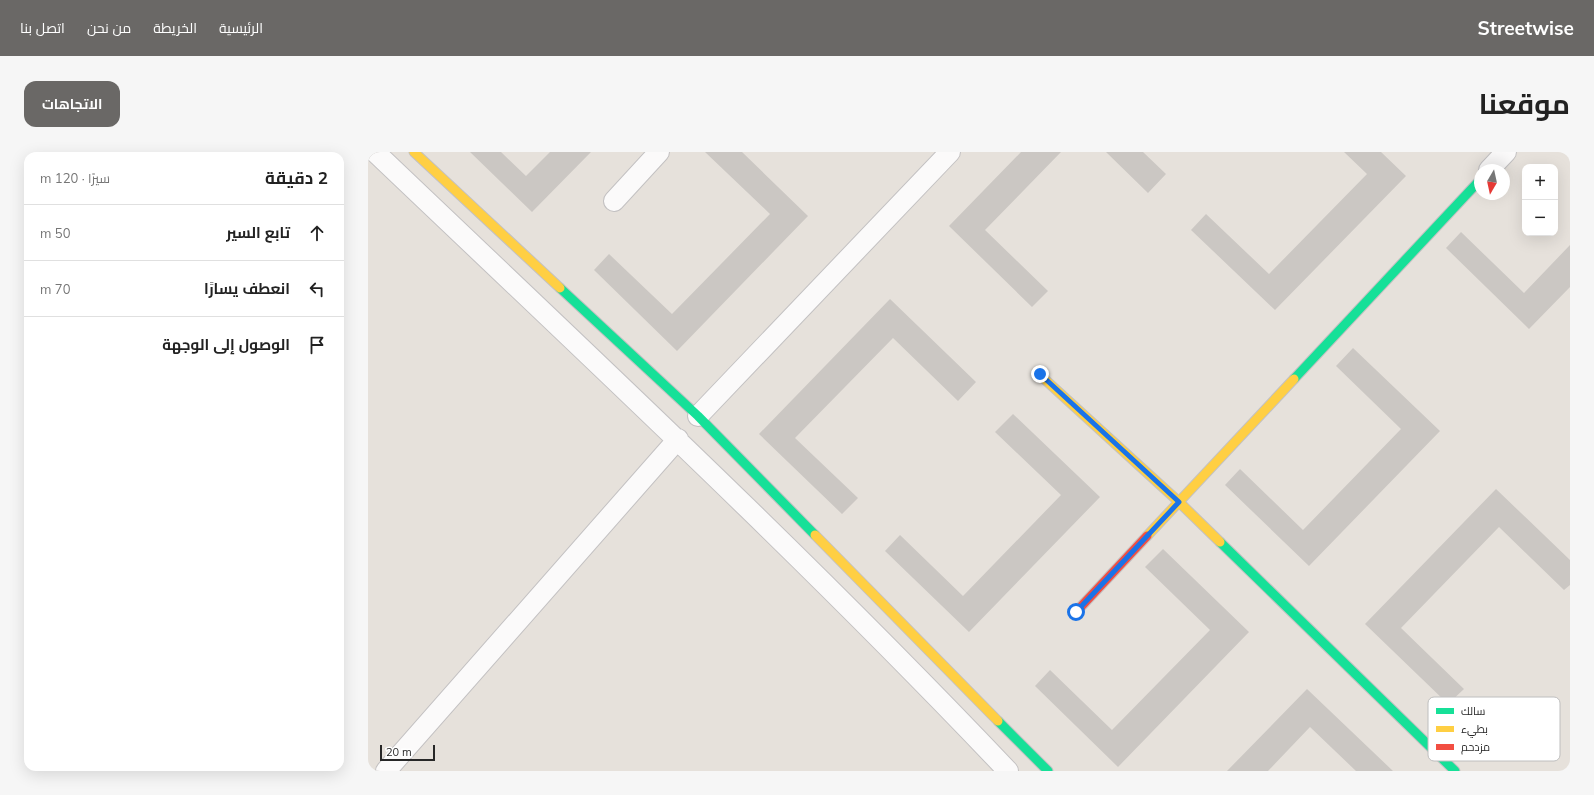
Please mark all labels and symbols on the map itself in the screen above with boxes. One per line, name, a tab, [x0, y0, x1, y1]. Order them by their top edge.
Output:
north arrow	[1474, 164, 1510, 200]
route end	[1031, 365, 1049, 383]
route start	[1067, 603, 1085, 621]
legend	[1428, 697, 1560, 761]
text: سالك	[1461, 704, 1485, 718]
text: بطيء	[1461, 722, 1488, 738]
text: مزدحم	[1461, 740, 1490, 755]
scale bar	[380, 743, 435, 762]

